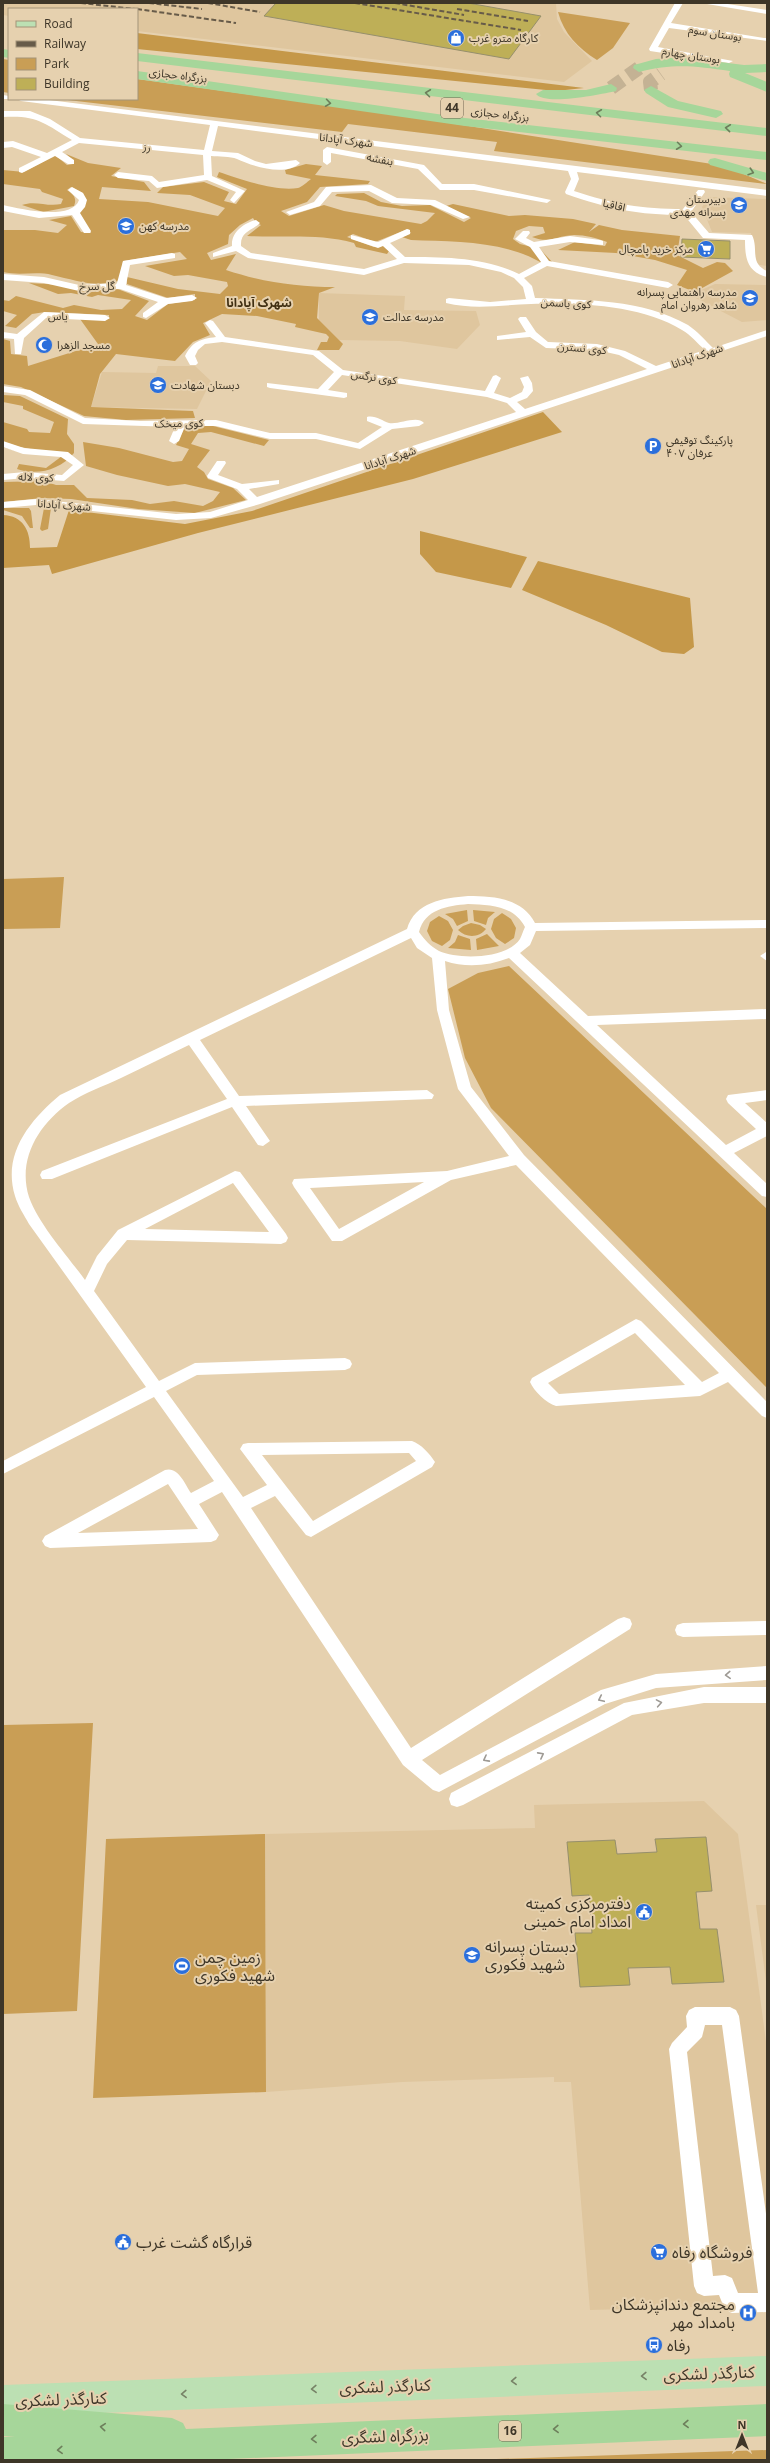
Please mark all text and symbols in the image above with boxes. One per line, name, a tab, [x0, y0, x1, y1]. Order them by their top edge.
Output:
legend	[8, 8, 138, 100]
text: Road	[44, 15, 73, 32]
street label: بوستان سوم	[687, 21, 743, 45]
shop icon: کارگاه مترو غرب	[446, 28, 466, 48]
place label: کارگاه مترو غرب	[469, 30, 539, 45]
text: Railway	[44, 35, 87, 52]
street label: بوستان چهارم	[661, 43, 721, 68]
text: Park	[44, 55, 70, 72]
street label: بزرگراه حجازی	[148, 63, 208, 86]
text: Building	[44, 75, 90, 92]
one-way arrow	[425, 89, 431, 98]
one-way arrow	[325, 98, 331, 107]
road number: 44	[441, 98, 463, 118]
street label: بزرگراه حجازی	[470, 102, 530, 125]
one-way arrow	[596, 109, 602, 118]
one-way arrow	[725, 124, 731, 133]
street label: شهرک آپادانا	[318, 129, 374, 151]
street label: رز	[141, 139, 152, 154]
one-way arrow	[676, 141, 682, 150]
street label: بنفشه	[365, 149, 395, 168]
one-way arrow	[748, 167, 755, 175]
place label: دبیرستان پسرانه مهدی	[670, 191, 726, 220]
street label: اقاقیا	[601, 195, 627, 214]
school or university icon: دبیرستان پسرانه مهدی	[729, 195, 749, 215]
school or university icon: مدرسه کهن	[116, 216, 136, 236]
place label: مدرسه کهن	[139, 218, 190, 233]
supermarket icon: مرکز خرید پامچال	[696, 239, 716, 259]
place label: مرکز خرید پامچال	[619, 241, 693, 257]
street label: گل سرخ	[79, 278, 115, 294]
place label: مدرسه راهنمایی پسرانه شاهد رهروان امام	[637, 284, 737, 313]
school or university icon: مدرسه راهنمایی پسرانه شاهد رهروان امام	[740, 288, 760, 308]
district label: شهرک آپادانا	[226, 294, 292, 312]
street label: کوی یاسمن	[540, 294, 592, 311]
school or university icon: مدرسه عدالت	[360, 307, 380, 327]
street label: یاس	[48, 308, 68, 323]
place label: مدرسه عدالت	[383, 309, 444, 324]
mosque icon: مسجد الزهرا	[34, 335, 54, 355]
place label: مسجد الزهرا	[57, 337, 110, 352]
street label: کوی نسترن	[557, 338, 608, 357]
street label: شهرک آپادانا	[669, 340, 725, 372]
street label: کوی نرگس	[350, 365, 399, 388]
school or university icon: دبستان شهادت	[148, 375, 168, 395]
place label: دبستان شهادت	[171, 377, 240, 392]
street label: کوی میخک	[155, 415, 204, 430]
place label: پارکینگ توقیفی عرفان ۴۰۷	[666, 432, 733, 460]
parking icon: پارکینگ توقیفی عرفان ۴۰۷	[643, 436, 663, 456]
street label: شهرک آپادانا	[362, 442, 418, 474]
street label: کوی لاله	[18, 468, 55, 485]
street label: شهرک آپادانا	[37, 495, 92, 515]
one-way arrow	[725, 1671, 731, 1679]
one-way arrow	[598, 1694, 606, 1702]
one-way arrow	[656, 1699, 662, 1708]
one-way arrow	[537, 1752, 544, 1759]
one-way arrow	[483, 1754, 490, 1762]
place label: دفترمرکزی کمیته امداد امام خمینی	[524, 1892, 631, 1934]
public building icon: دفترمرکزی کمیته امداد امام خمینی	[634, 1902, 654, 1922]
place label: دبستان پسرانه شهید فکوری	[485, 1935, 577, 1975]
school or university icon: دبستان پسرانه شهید فکوری	[462, 1945, 482, 1965]
place label: زمین چمن شهید فکوری	[195, 1946, 275, 1986]
sports icon: زمین چمن شهید فکوری	[172, 1956, 192, 1976]
place label: قرارگاه گشت غرب	[136, 2231, 252, 2253]
public building icon: قرارگاه گشت غرب	[113, 2232, 133, 2252]
place label: فروشگاه رفاه	[672, 2241, 752, 2263]
supermarket icon: فروشگاه رفاه	[649, 2242, 669, 2262]
place label: مجتمع دندانپزشکان بامداد مهر	[612, 2293, 735, 2333]
hospital icon: مجتمع دندانپزشکان بامداد مهر	[738, 2303, 758, 2323]
place label: رفاه	[667, 2334, 691, 2356]
bus stop icon: رفاه	[644, 2335, 664, 2355]
street label: کنارگذر لشکری	[663, 2360, 755, 2386]
one-way arrow	[641, 2371, 647, 2380]
street label: کنارگذر لشکری	[339, 2373, 431, 2399]
one-way arrow	[511, 2376, 517, 2385]
one-way arrow	[311, 2384, 317, 2393]
street label: کنارگذر لشکری	[15, 2386, 107, 2412]
one-way arrow	[181, 2390, 187, 2398]
north arrow	[722, 2415, 762, 2455]
text: N	[738, 2417, 746, 2432]
one-way arrow	[683, 2420, 689, 2429]
road number: 16	[499, 2421, 521, 2441]
one-way arrow	[100, 2423, 106, 2432]
street label: بزرگراه لشگری	[341, 2423, 429, 2449]
one-way arrow	[553, 2425, 559, 2434]
one-way arrow	[311, 2435, 317, 2443]
one-way arrow	[57, 2446, 63, 2454]

